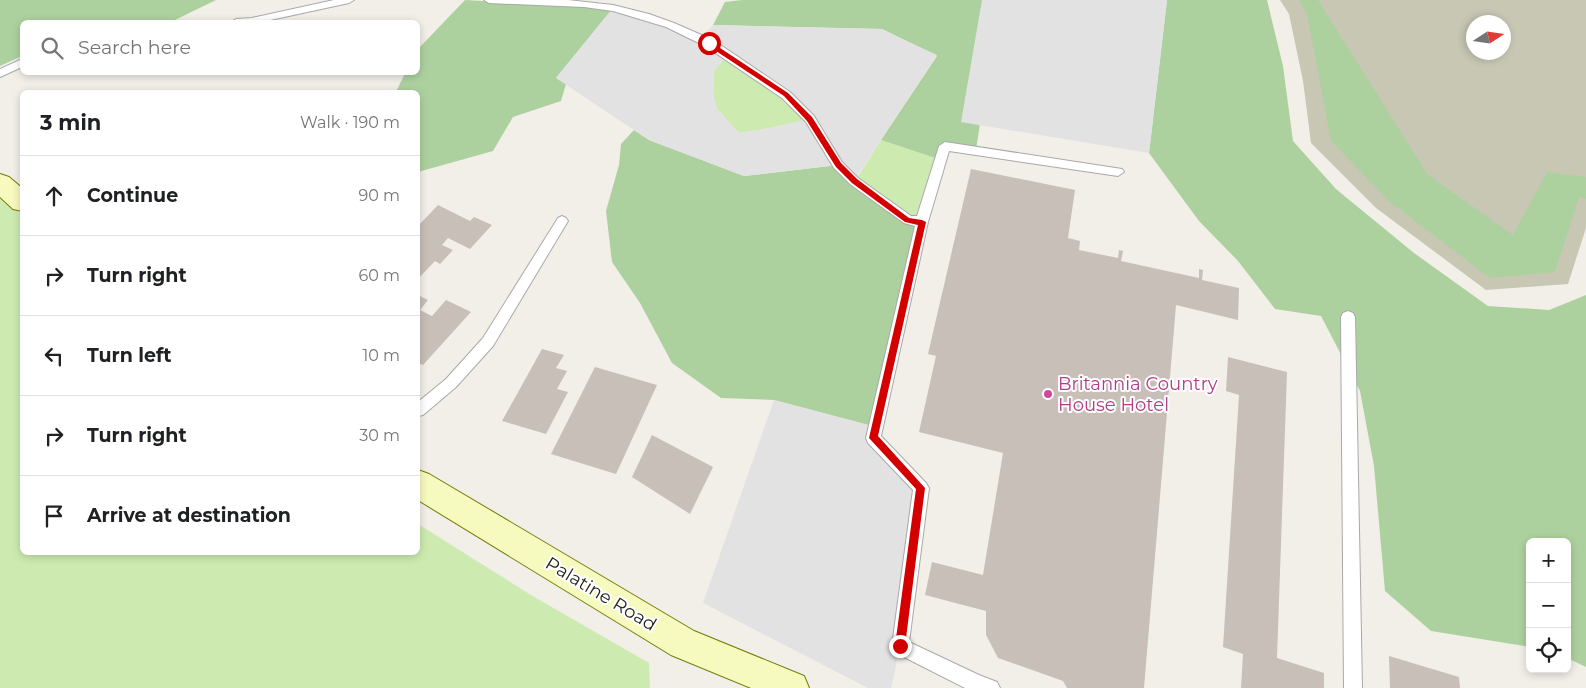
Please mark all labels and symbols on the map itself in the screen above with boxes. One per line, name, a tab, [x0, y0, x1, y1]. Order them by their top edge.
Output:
north arrow	[1466, 15, 1511, 60]
route start	[698, 32, 721, 55]
place label: Britannia Country House Hotel	[1058, 373, 1218, 416]
marker: Britannia Country House Hotel	[1042, 388, 1054, 400]
street label: Palatine Road	[541, 552, 661, 636]
route end	[889, 635, 912, 658]

